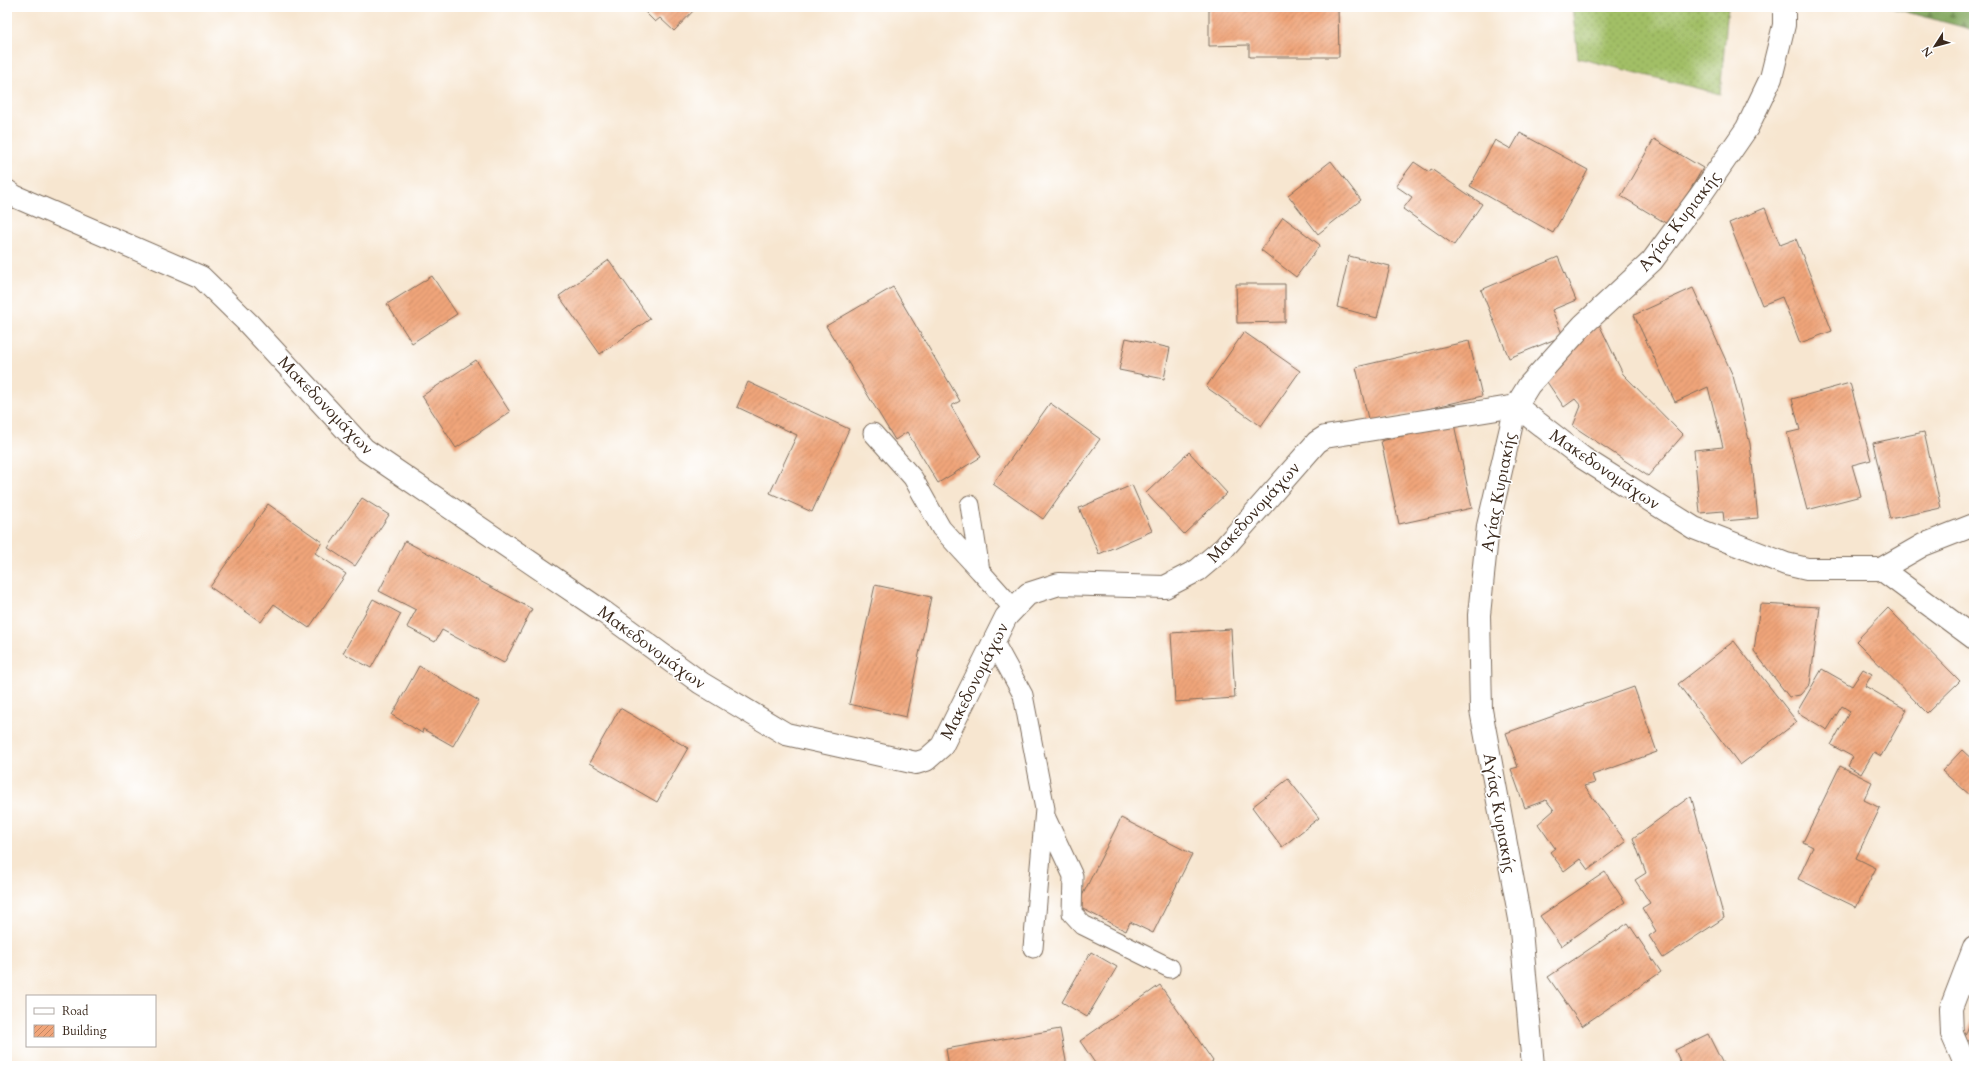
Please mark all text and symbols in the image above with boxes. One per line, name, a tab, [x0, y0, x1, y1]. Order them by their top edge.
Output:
north arrow	[1915, 26, 1955, 66]
text: N	[1918, 43, 1936, 60]
street label: Αγίας Κυριακής	[1633, 166, 1726, 276]
street label: Μακεδονομάχων	[273, 351, 379, 460]
street label: Μακεδονομάχων	[1545, 424, 1665, 515]
street label: Αγίας Κυριακής	[1476, 430, 1521, 554]
street label: Μακεδονομάχων	[1202, 457, 1305, 568]
street label: Μακεδονομάχων	[593, 600, 711, 695]
street label: Μακεδονομάχων	[935, 619, 1014, 744]
street label: Αγίας Κυριακής	[1478, 751, 1521, 875]
legend	[26, 995, 156, 1047]
text: Road	[62, 1003, 89, 1019]
text: Building	[62, 1023, 107, 1039]

